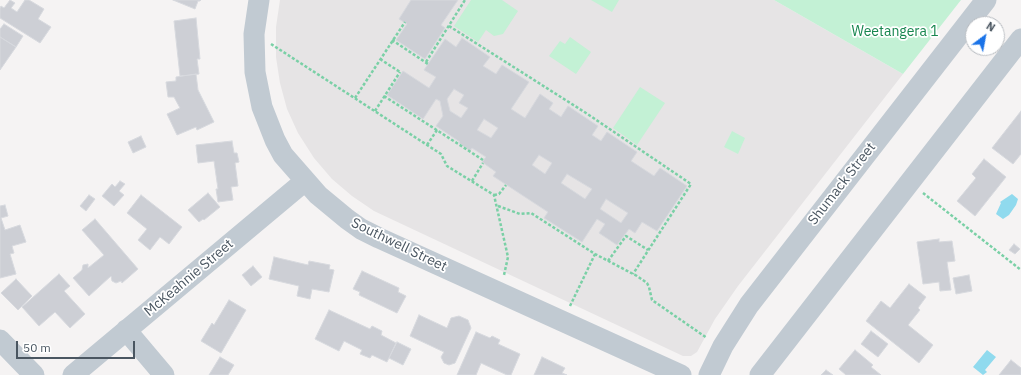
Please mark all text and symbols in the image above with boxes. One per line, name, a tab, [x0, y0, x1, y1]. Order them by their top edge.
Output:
north arrow	[965, 16, 1005, 56]
text: N	[984, 19, 998, 35]
park label: Weetangera 1	[851, 24, 939, 40]
street label: Shumack Street	[805, 139, 879, 229]
street label: Southwell Street	[348, 215, 450, 275]
street label: McKeahnie Street	[141, 236, 237, 320]
scale bar	[18, 333, 137, 359]
text: 50 m	[23, 340, 51, 355]

